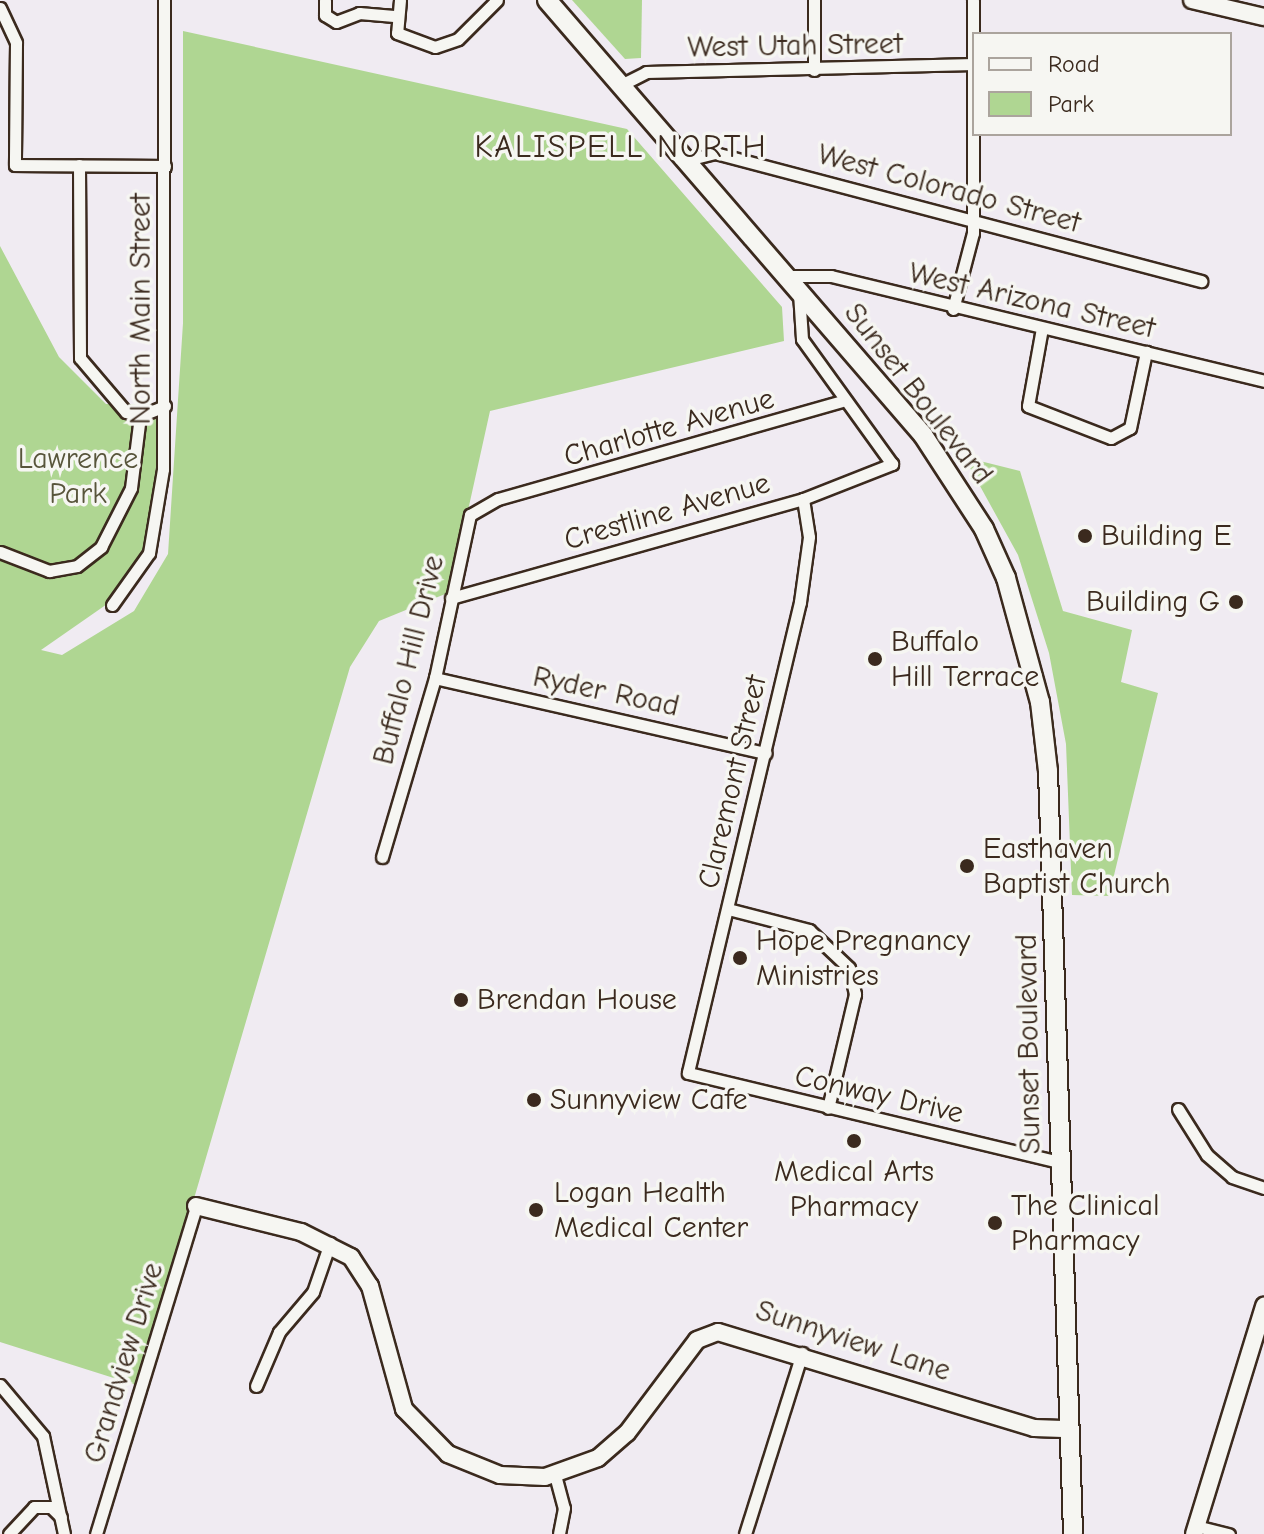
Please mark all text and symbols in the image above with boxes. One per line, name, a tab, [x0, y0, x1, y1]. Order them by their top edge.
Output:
street label: West Utah Street	[687, 26, 903, 66]
legend	[972, 32, 1232, 136]
text: Road	[1048, 50, 1100, 78]
text: Park	[1048, 90, 1094, 118]
district label: KALISPELL NORTH	[474, 128, 768, 166]
street label: West Colorado Street	[814, 137, 1084, 241]
street label: North Main Street	[123, 193, 159, 425]
street label: West Arizona Street	[905, 255, 1159, 347]
street label: Sunset Boulevard	[836, 296, 1000, 492]
street label: Charlotte Avenue	[560, 381, 778, 475]
park label: Lawrence Park	[18, 441, 138, 512]
street label: Crestline Avenue	[560, 465, 774, 559]
place label: Building E	[1101, 518, 1232, 554]
marker: Building E	[1076, 527, 1094, 545]
street label: Buffalo Hill Drive	[366, 552, 452, 768]
place label: Building G	[1086, 584, 1220, 620]
marker: Building G	[1227, 593, 1245, 611]
place label: Buffalo Hill Terrace	[891, 624, 1039, 694]
marker: Buffalo Hill Terrace	[866, 650, 884, 668]
street label: Ryder Road	[530, 659, 682, 725]
street label: Claremont Street	[691, 672, 775, 892]
place label: Easthaven Baptist Church	[983, 831, 1171, 902]
marker: Easthaven Baptist Church	[958, 857, 976, 875]
place label: Hope Pregnancy Ministries	[756, 923, 970, 994]
street label: Sunset Boulevard	[1009, 934, 1049, 1154]
marker: Hope Pregnancy Ministries	[731, 949, 749, 967]
place label: Brendan House	[477, 982, 677, 1018]
marker: Brendan House	[452, 991, 470, 1009]
street label: Conway Drive	[791, 1058, 967, 1132]
place label: Sunnyview Cafe	[550, 1082, 748, 1118]
marker: Sunnyview Cafe	[525, 1091, 543, 1109]
marker: Medical Arts Pharmacy	[845, 1132, 863, 1150]
place label: Medical Arts Pharmacy	[774, 1154, 934, 1224]
place label: Logan Health Medical Center	[554, 1175, 748, 1246]
place label: The Clinical Pharmacy	[1011, 1188, 1159, 1258]
marker: Logan Health Medical Center	[525, 1199, 547, 1221]
marker: The Clinical Pharmacy	[986, 1214, 1004, 1232]
street label: Grandview Drive	[76, 1258, 172, 1468]
street label: Sunnyview Lane	[751, 1293, 955, 1389]

